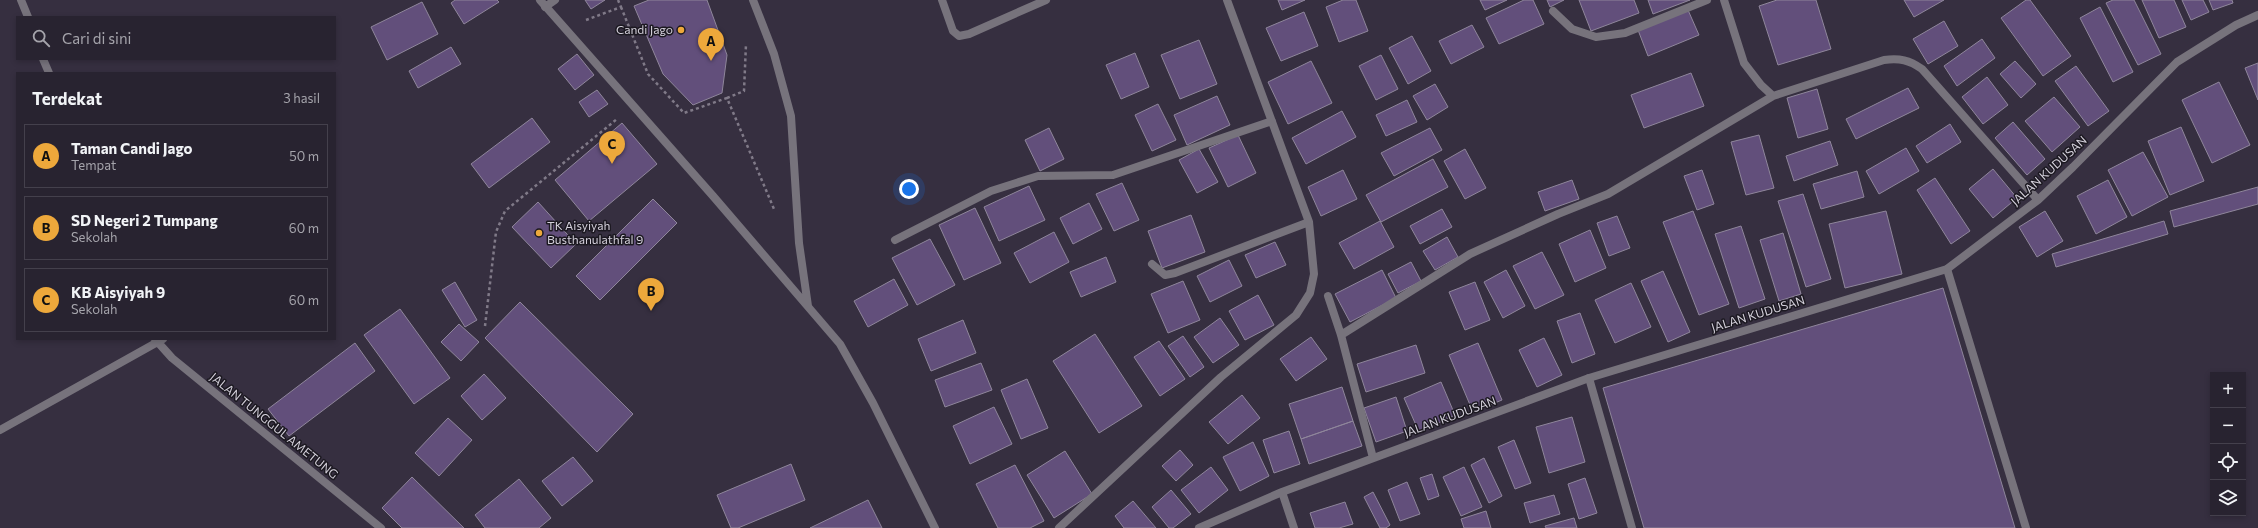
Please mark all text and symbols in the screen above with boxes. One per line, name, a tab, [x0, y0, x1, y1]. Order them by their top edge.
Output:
search box	[16, 16, 336, 60]
place label: Candi Jago	[616, 22, 673, 37]
marker: Candi Jago	[676, 25, 686, 35]
icon: search	[30, 27, 52, 49]
pin: A	[698, 28, 724, 61]
text: Cari di sini	[62, 29, 131, 47]
text: Terdekat	[32, 88, 102, 109]
text: 3 hasil	[283, 90, 320, 106]
pin: C	[599, 131, 625, 164]
street label: JALAN KUDUSAN	[2008, 133, 2090, 209]
text: Taman Candi Jago	[71, 139, 193, 157]
text: A	[41, 148, 51, 164]
text: 50 m	[289, 148, 319, 164]
text: Tempat	[71, 157, 116, 173]
your location	[899, 179, 919, 199]
text: SD Negeri 2 Tumpang	[71, 211, 218, 229]
place label: TK Aisyiyah Busthanulathfal 9	[547, 218, 643, 246]
text: B	[42, 220, 50, 236]
text: 60 m	[289, 220, 319, 236]
marker: TK Aisyiyah Busthanulathfal 9	[534, 228, 544, 238]
text: Sekolah	[71, 229, 118, 245]
pin: B	[638, 278, 664, 311]
text: KB Aisyiyah 9	[71, 283, 165, 301]
text: C	[42, 292, 50, 308]
text: 60 m	[289, 292, 319, 308]
street label: JALAN KUDUSAN	[1709, 292, 1806, 335]
text: Sekolah	[71, 301, 118, 317]
street label: JALAN TUNGGUL AMETUNG	[207, 369, 341, 482]
map controls	[2210, 372, 2246, 516]
button: +	[2210, 372, 2246, 408]
street label: JALAN KUDUSAN	[1402, 393, 1498, 440]
button: −	[2210, 408, 2246, 444]
button: locate	[2210, 444, 2246, 480]
button: layers	[2210, 480, 2246, 516]

